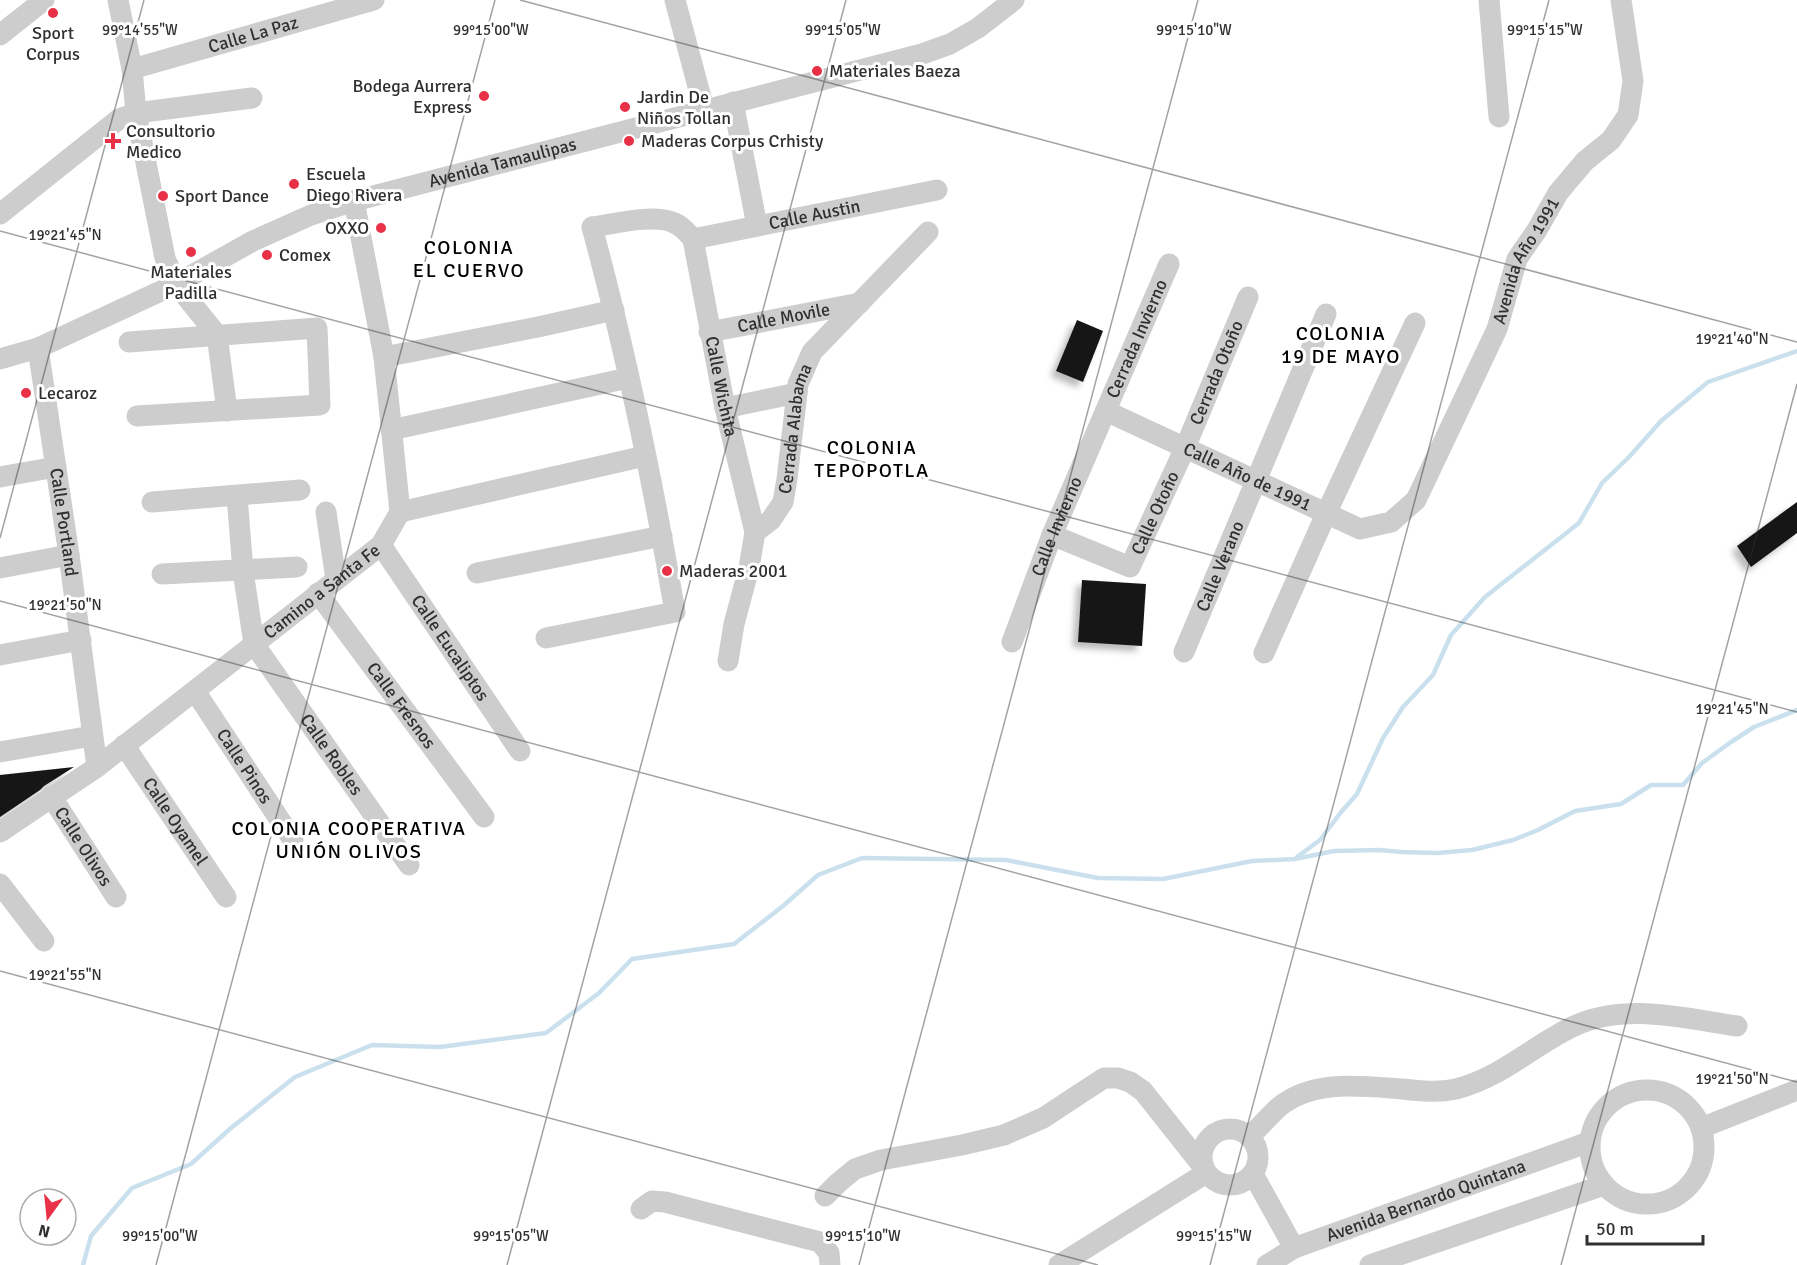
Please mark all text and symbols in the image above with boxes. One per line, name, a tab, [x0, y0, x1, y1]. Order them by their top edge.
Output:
marker: Sport Corpus	[46, 6, 60, 20]
street label: Calle La Paz	[206, 11, 301, 58]
text: 99°14'55"W	[102, 21, 178, 39]
text: 99°15'00"W	[453, 21, 529, 39]
text: 99°15'05"W	[805, 21, 881, 39]
text: 99°15'10"W	[1156, 21, 1232, 39]
text: 99°15'15"W	[1507, 21, 1583, 39]
place label: Sport Corpus	[26, 22, 80, 65]
place label: Materiales Baeza	[829, 60, 961, 82]
marker: Materiales Baeza	[810, 64, 824, 78]
place label: Bodega Aurrera Express	[352, 75, 472, 118]
place label: Jardin De Niños Tollan	[637, 86, 731, 129]
marker: Bodega Aurrera Express	[477, 89, 491, 103]
marker: Jardin De Niños Tollan	[618, 100, 632, 114]
place label: Consultorio Medico	[126, 120, 215, 163]
place label: Maderas Corpus Crhisty	[641, 130, 824, 152]
marker: Consultorio Medico	[104, 132, 122, 150]
street label: Avenida Tamaulipas	[426, 133, 579, 192]
marker: Maderas Corpus Crhisty	[622, 134, 636, 148]
place label: Escuela Diego Rivera	[306, 163, 402, 206]
marker: Escuela Diego Rivera	[287, 177, 301, 191]
place label: Sport Dance	[175, 185, 269, 207]
marker: Sport Dance	[156, 189, 170, 203]
street label: Avenida Año 1991	[1488, 194, 1564, 327]
street label: Calle Austin	[767, 195, 862, 235]
place label: OXXO	[325, 217, 369, 239]
marker: OXXO	[374, 221, 388, 235]
text: 19°21'45"N	[28, 226, 102, 244]
district label: COLONIA EL CUERVO	[413, 235, 525, 283]
place label: Comex	[279, 244, 331, 266]
marker: Materiales Padilla	[184, 245, 198, 259]
marker: Comex	[260, 248, 274, 262]
place label: Materiales Padilla	[150, 261, 232, 304]
street label: Cerrada Invierno	[1101, 276, 1172, 401]
street label: Calle Movile	[736, 298, 832, 337]
street label: Cerrada Otoño	[1185, 317, 1248, 428]
district label: COLONIA 19 DE MAYO	[1281, 321, 1401, 369]
text: 19°21'40"N	[1695, 330, 1769, 348]
street label: Calle Wichita	[701, 334, 742, 439]
street label: Cerrada Alabama	[774, 360, 817, 496]
place label: Lecaroz	[38, 382, 97, 404]
marker: Lecaroz	[19, 386, 33, 400]
district label: COLONIA TEPOPOTLA	[814, 435, 930, 483]
street label: Calle Año de 1991	[1180, 438, 1315, 516]
street label: Calle Portland	[45, 466, 83, 578]
street label: Calle Otoño	[1126, 468, 1184, 558]
street label: Calle Invierno	[1027, 473, 1087, 579]
street label: Calle Verano	[1191, 518, 1249, 615]
street label: Camino a Santa Fe	[259, 539, 384, 644]
place label: Maderas 2001	[679, 560, 787, 582]
marker: Maderas 2001	[660, 564, 674, 578]
street label: Calle Eucaliptos	[407, 590, 494, 705]
text: 19°21'50"N	[28, 596, 102, 614]
street label: Calle Fresnos	[362, 658, 441, 753]
text: 19°21'45"N	[1695, 700, 1769, 718]
street label: Calle Robles	[295, 709, 368, 800]
street label: Calle Pinos	[212, 725, 277, 808]
street label: Calle Oyamel	[138, 773, 213, 869]
street label: Calle Olivos	[50, 803, 117, 890]
district label: COLONIA COOPERATIVA UNIÓN OLIVOS	[231, 816, 467, 864]
text: 19°21'55"N	[28, 966, 102, 984]
text: 19°21'50"N	[1695, 1070, 1769, 1088]
street label: Avenida Bernardo Quintana	[1323, 1155, 1529, 1247]
north arrow	[18, 1187, 78, 1247]
scale bar	[1587, 1208, 1702, 1246]
text: 50 m	[1596, 1218, 1634, 1240]
text: N	[36, 1219, 52, 1242]
text: 99°15'00"W	[122, 1227, 198, 1245]
text: 99°15'05"W	[473, 1227, 549, 1245]
text: 99°15'10"W	[825, 1227, 901, 1245]
text: 99°15'15"W	[1176, 1227, 1252, 1245]

